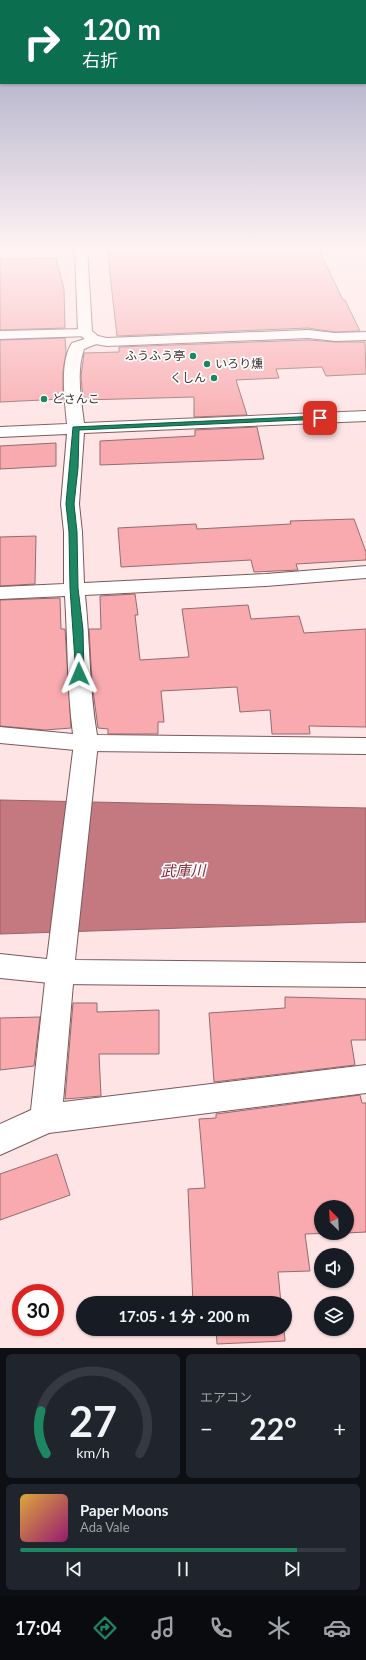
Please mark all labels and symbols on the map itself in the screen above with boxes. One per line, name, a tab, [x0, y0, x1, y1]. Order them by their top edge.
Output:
place label: ふうふう亭	[125, 348, 185, 363]
marker: ふうふう亭	[188, 351, 198, 361]
place label: いろり燻	[215, 356, 263, 371]
marker: いろり燻	[202, 359, 212, 369]
place label: くしん	[170, 370, 206, 385]
marker: くしん	[209, 373, 219, 383]
place label: どさんこ	[52, 391, 100, 406]
marker: どさんこ	[39, 394, 49, 404]
pin	[303, 401, 337, 435]
position arrow	[58, 653, 100, 695]
water label: 武庫川	[160, 861, 208, 879]
north arrow	[314, 1200, 354, 1240]
speed limit sign: 30	[12, 1284, 64, 1336]

